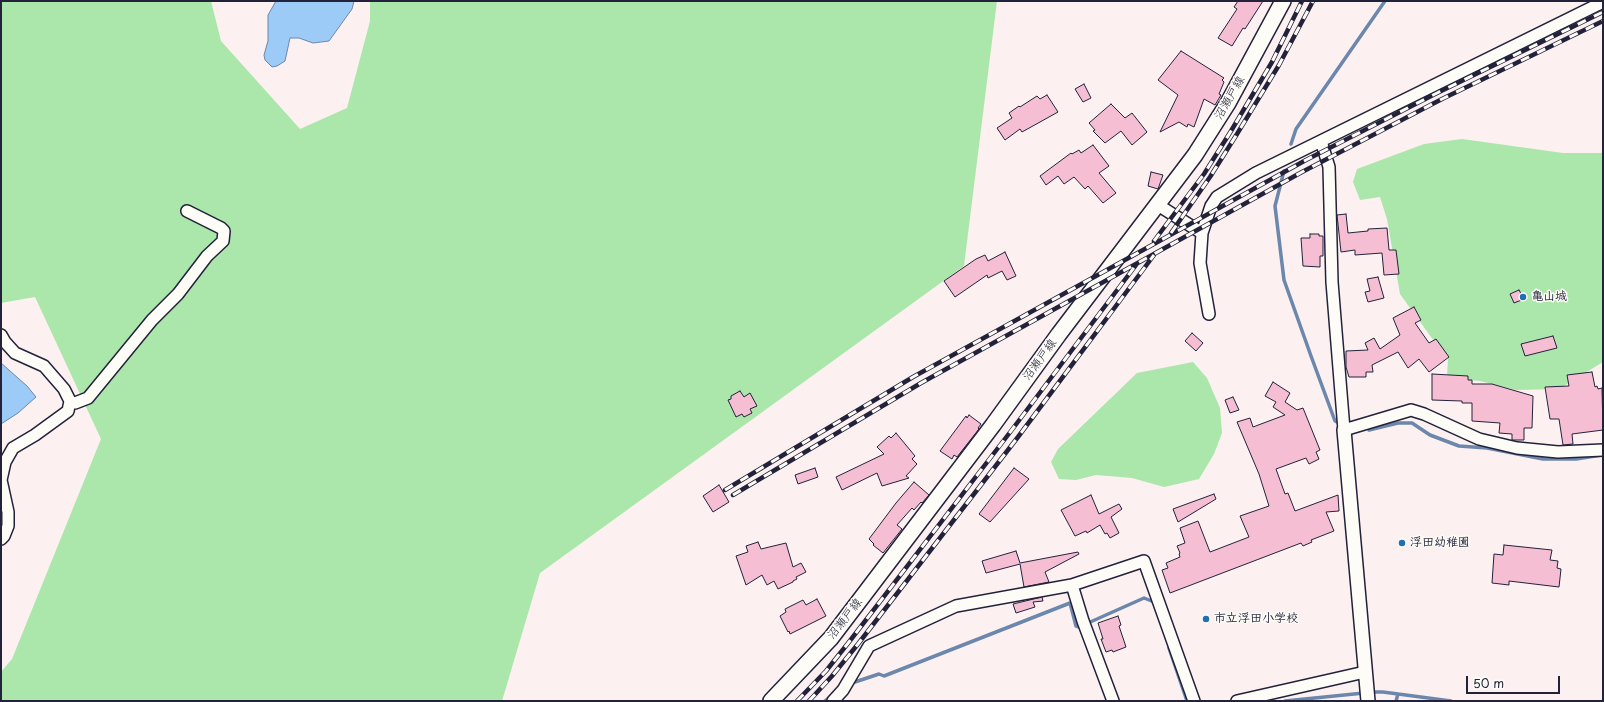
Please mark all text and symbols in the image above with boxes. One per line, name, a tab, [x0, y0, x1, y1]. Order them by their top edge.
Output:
street label: 沼瀬戸線	[1212, 74, 1248, 122]
place label: 亀山城	[1531, 290, 1567, 304]
marker: 亀山城	[1518, 292, 1528, 302]
street label: 沼瀬戸線	[1020, 336, 1060, 384]
place label: 浮田幼稚園	[1410, 536, 1470, 550]
marker: 浮田幼稚園	[1397, 538, 1407, 548]
street label: 沼瀬戸線	[825, 596, 865, 642]
place label: 市立浮田小学校	[1214, 612, 1298, 626]
marker: 市立浮田小学校	[1201, 614, 1211, 624]
scale bar	[1468, 668, 1562, 694]
text: 50 m	[1473, 674, 1504, 692]

